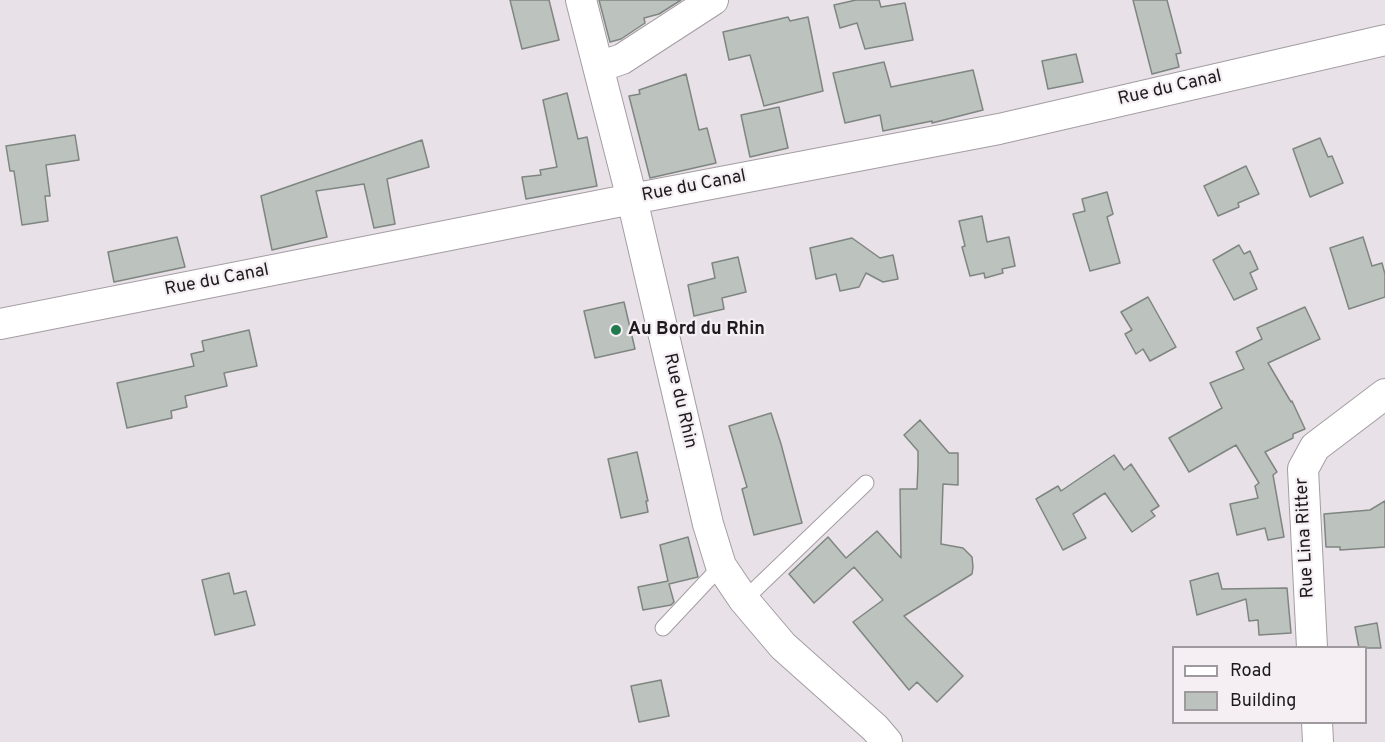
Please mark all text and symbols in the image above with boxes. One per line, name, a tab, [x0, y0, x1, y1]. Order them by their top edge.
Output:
street label: Rue du Canal	[1116, 67, 1224, 111]
street label: Rue du Canal	[640, 166, 748, 208]
street label: Rue du Canal	[163, 260, 271, 302]
place label: Au Bord du Rhin	[628, 319, 765, 341]
marker: Au Bord du Rhin	[609, 323, 623, 337]
street label: Rue du Rhin	[658, 351, 700, 451]
street label: Rue Lina Ritter	[1292, 477, 1320, 599]
legend	[1172, 646, 1367, 724]
text: Road	[1230, 660, 1272, 683]
text: Building	[1230, 690, 1296, 713]

